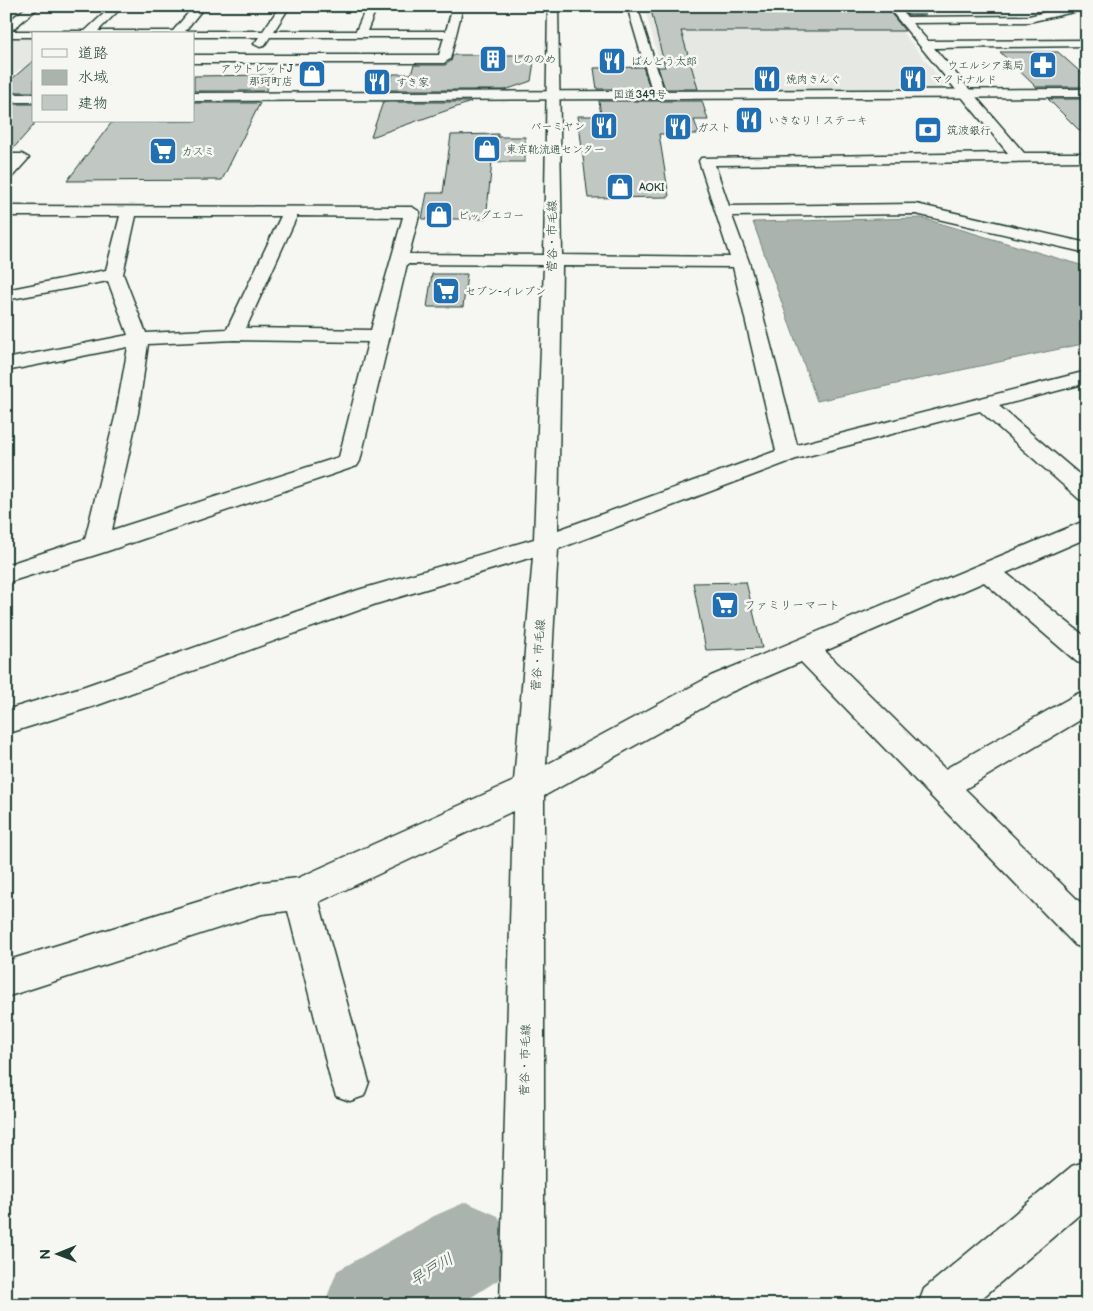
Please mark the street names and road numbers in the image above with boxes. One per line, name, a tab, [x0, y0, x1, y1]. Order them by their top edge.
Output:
street label: 国道349号	[614, 88, 666, 101]
street label: 菅谷・市毛線	[545, 200, 560, 272]
street label: 菅谷・市毛線	[529, 619, 548, 691]
street label: 菅谷・市毛線	[517, 1024, 534, 1096]

